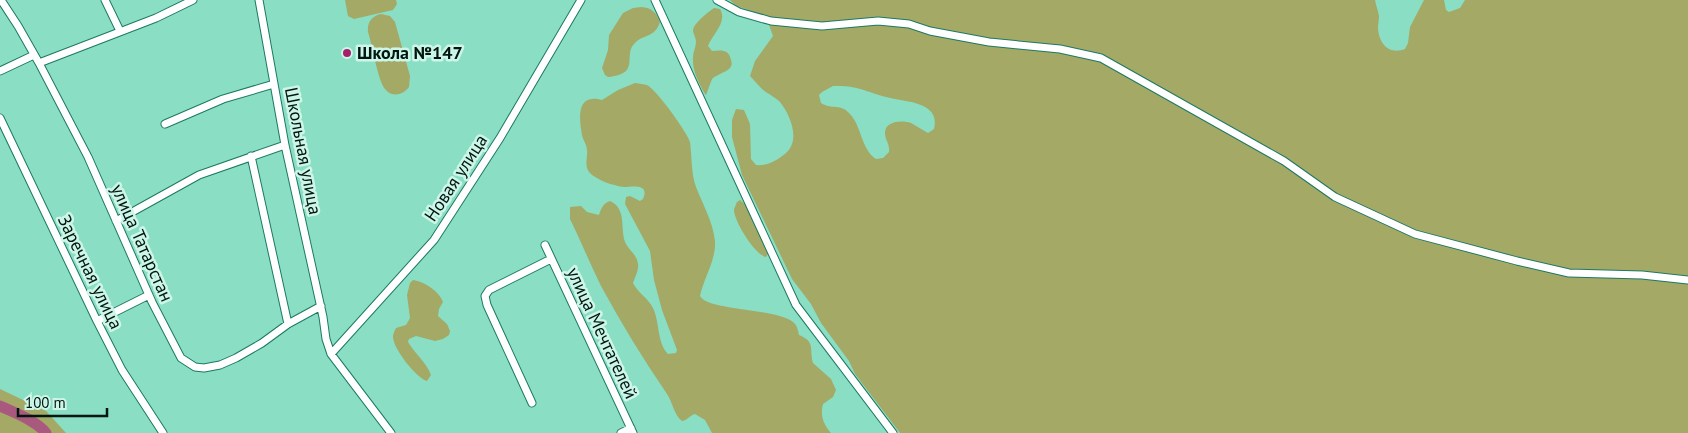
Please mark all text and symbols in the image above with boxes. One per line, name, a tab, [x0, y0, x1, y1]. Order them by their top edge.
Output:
place label: Школа №147	[357, 41, 463, 64]
marker: Школа №147	[341, 47, 353, 59]
street label: Школьная улица	[280, 85, 327, 216]
street label: Новая улица	[419, 130, 492, 225]
street label: улица Татарстан	[106, 180, 179, 305]
street label: Заречная улица	[53, 211, 128, 333]
street label: улица Мечтателей	[562, 263, 643, 402]
scale bar	[18, 386, 106, 418]
text: 100 m	[25, 393, 66, 412]

